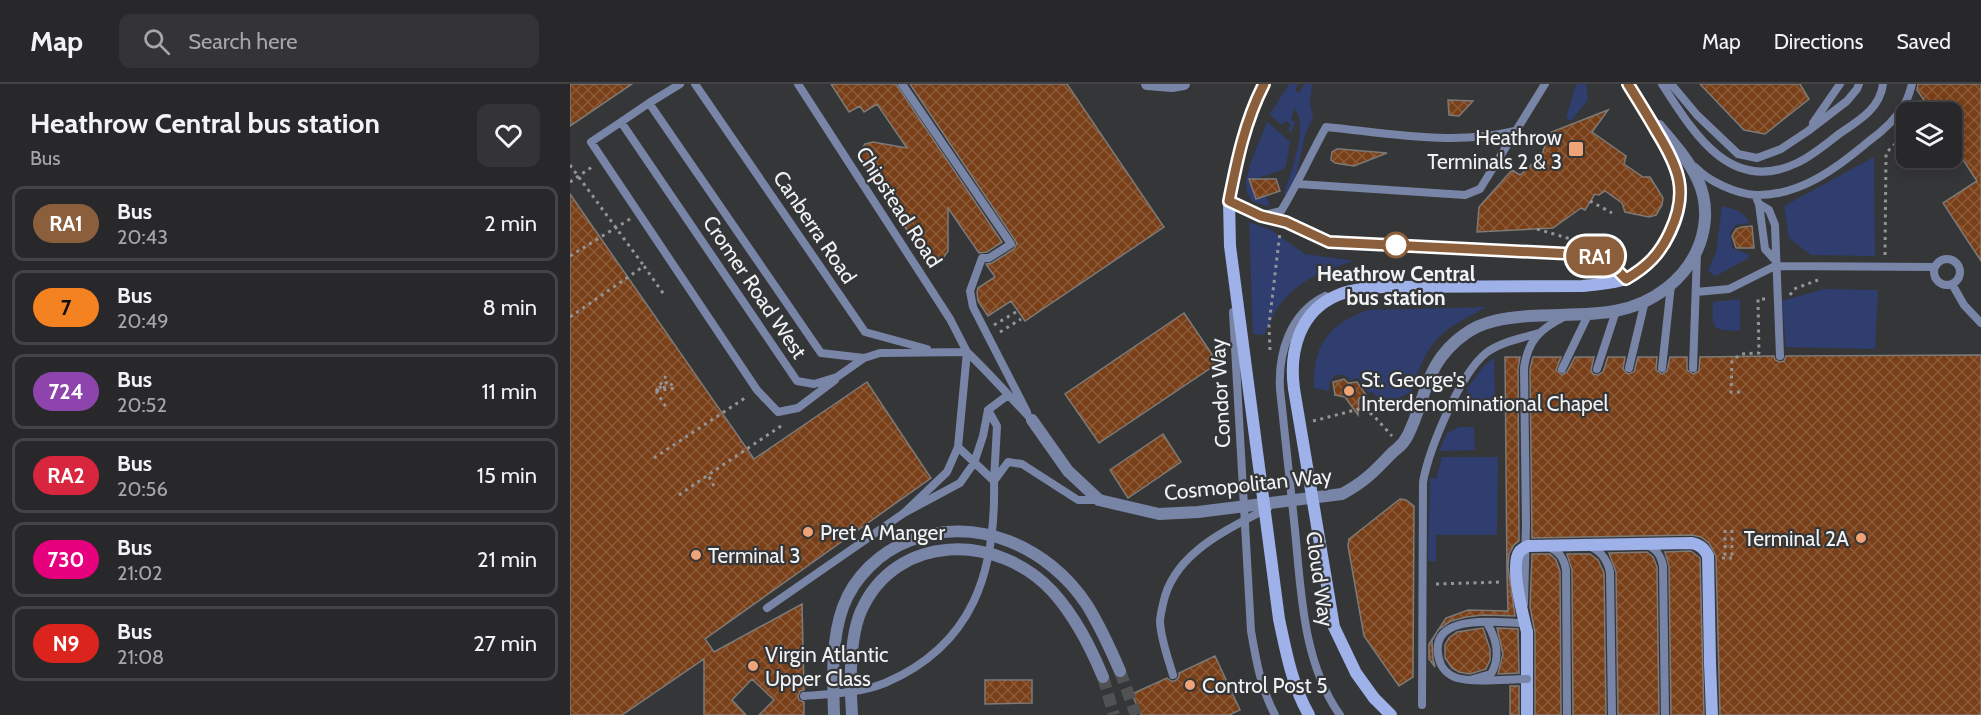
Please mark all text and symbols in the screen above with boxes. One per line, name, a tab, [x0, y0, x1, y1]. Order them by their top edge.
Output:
search box	[119, 14, 539, 68]
text: Map	[30, 24, 83, 58]
icon: search	[140, 25, 173, 58]
text: Search here	[188, 28, 297, 55]
text: Map	[1702, 29, 1741, 54]
text: Directions	[1774, 29, 1863, 54]
text: Saved	[1896, 29, 1951, 54]
map controls	[1896, 102, 1962, 168]
button: layers	[1896, 102, 1962, 168]
button: heart	[477, 104, 540, 167]
text: Heathrow Central bus station	[30, 106, 380, 140]
place label: Heathrow Terminals 2 & 3	[1427, 125, 1562, 174]
marker: Heathrow Terminals 2 & 3	[1567, 140, 1585, 158]
street label: Chipstead Road	[851, 142, 947, 272]
text: Bus	[30, 146, 61, 170]
street label: Canberra Road	[768, 166, 862, 288]
text: Bus	[117, 198, 152, 225]
text: 2 min	[484, 210, 537, 237]
text: RA1	[49, 211, 83, 236]
street label: Cromer Road West	[698, 211, 812, 363]
text: 20:43	[117, 225, 168, 249]
marker: Heathrow Central bus station	[1383, 232, 1409, 258]
line badge: RA1	[1560, 236, 1630, 276]
text: RA1	[1578, 244, 1612, 269]
place label: Heathrow Central bus station	[1317, 261, 1476, 310]
text: Bus	[117, 282, 152, 309]
text: 8 min	[482, 294, 537, 321]
text: 7	[61, 295, 71, 320]
text: 20:49	[117, 309, 169, 333]
street label: Condor Way	[1205, 337, 1235, 448]
text: Bus	[117, 366, 152, 393]
place label: St. George's Interdenominational Chapel	[1361, 367, 1608, 416]
text: 11 min	[481, 378, 537, 405]
text: 724	[49, 379, 83, 404]
marker: St. George's Interdenominational Chapel	[1342, 384, 1356, 398]
text: 20:52	[117, 393, 167, 417]
text: Bus	[117, 450, 152, 477]
text: 15 min	[477, 462, 537, 489]
text: RA2	[47, 463, 85, 488]
street label: Cosmopolitan Way	[1163, 463, 1333, 505]
text: 20:56	[117, 477, 168, 501]
place label: Pret A Manger	[820, 520, 945, 545]
marker: Pret A Manger	[801, 525, 815, 539]
place label: Terminal 2A	[1744, 526, 1849, 551]
street label: Cloud Way	[1301, 530, 1339, 629]
marker: Terminal 2A	[1854, 531, 1868, 545]
text: Bus	[117, 534, 152, 561]
place label: Terminal 3	[708, 543, 801, 568]
text: 21 min	[477, 546, 537, 573]
text: 730	[48, 547, 84, 572]
marker: Terminal 3	[689, 548, 703, 562]
text: 21:02	[117, 561, 163, 585]
text: Bus	[117, 618, 152, 645]
text: 27 min	[473, 630, 537, 657]
text: N9	[53, 631, 79, 656]
place label: Virgin Atlantic Upper Class	[765, 642, 889, 691]
text: 21:08	[117, 645, 164, 669]
marker: Virgin Atlantic Upper Class	[746, 659, 760, 673]
place label: Control Post 5	[1202, 673, 1328, 698]
marker: Control Post 5	[1183, 678, 1197, 692]

